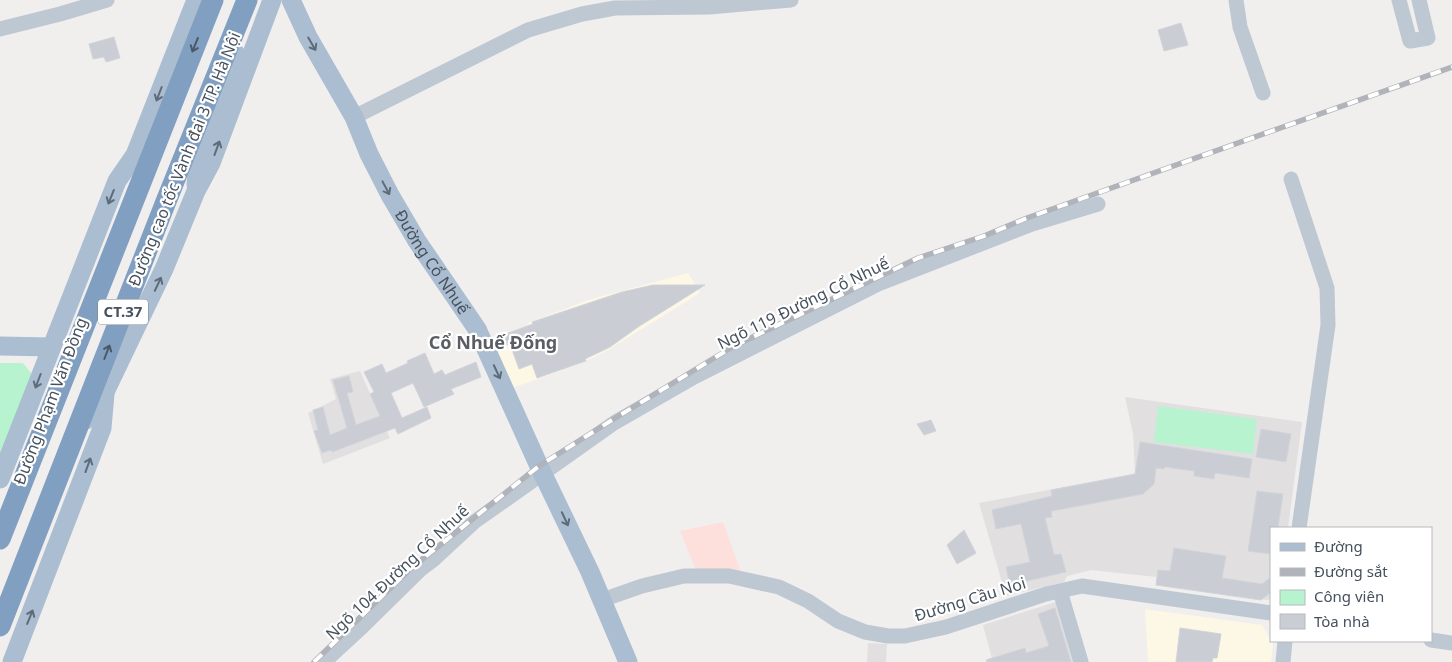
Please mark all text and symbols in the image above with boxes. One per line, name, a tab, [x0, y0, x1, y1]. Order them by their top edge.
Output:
street label: Đường cao tốc Vành đai 3 TP. Hà Nội	[123, 29, 245, 289]
one-way arrow	[307, 36, 317, 51]
one-way arrow	[190, 37, 199, 52]
one-way arrow	[153, 86, 163, 101]
one-way arrow	[213, 141, 222, 156]
one-way arrow	[382, 180, 391, 195]
one-way arrow	[106, 189, 115, 205]
street label: Đường Cổ Nhuế	[390, 205, 475, 318]
street label: Ngõ 119 Đường Cổ Nhuế	[713, 252, 893, 354]
one-way arrow	[153, 277, 163, 292]
road number: CT.37	[98, 300, 148, 324]
street label: Đường Phạm Văn Đồng	[8, 314, 92, 488]
district label: Cổ Nhuế Đống	[429, 330, 557, 354]
one-way arrow	[103, 345, 112, 360]
one-way arrow	[492, 364, 502, 379]
one-way arrow	[33, 373, 42, 388]
one-way arrow	[84, 458, 93, 473]
street label: Ngõ 104 Đường Cổ Nhuế	[321, 500, 473, 644]
one-way arrow	[561, 511, 570, 526]
legend	[1270, 527, 1432, 642]
text: Đường	[1314, 536, 1363, 556]
text: Đường sắt	[1314, 561, 1388, 581]
street label: Đường Cầu Noi	[912, 572, 1028, 626]
text: Công viên	[1314, 586, 1384, 606]
one-way arrow	[26, 609, 35, 625]
text: Tòa nhà	[1314, 611, 1370, 631]

